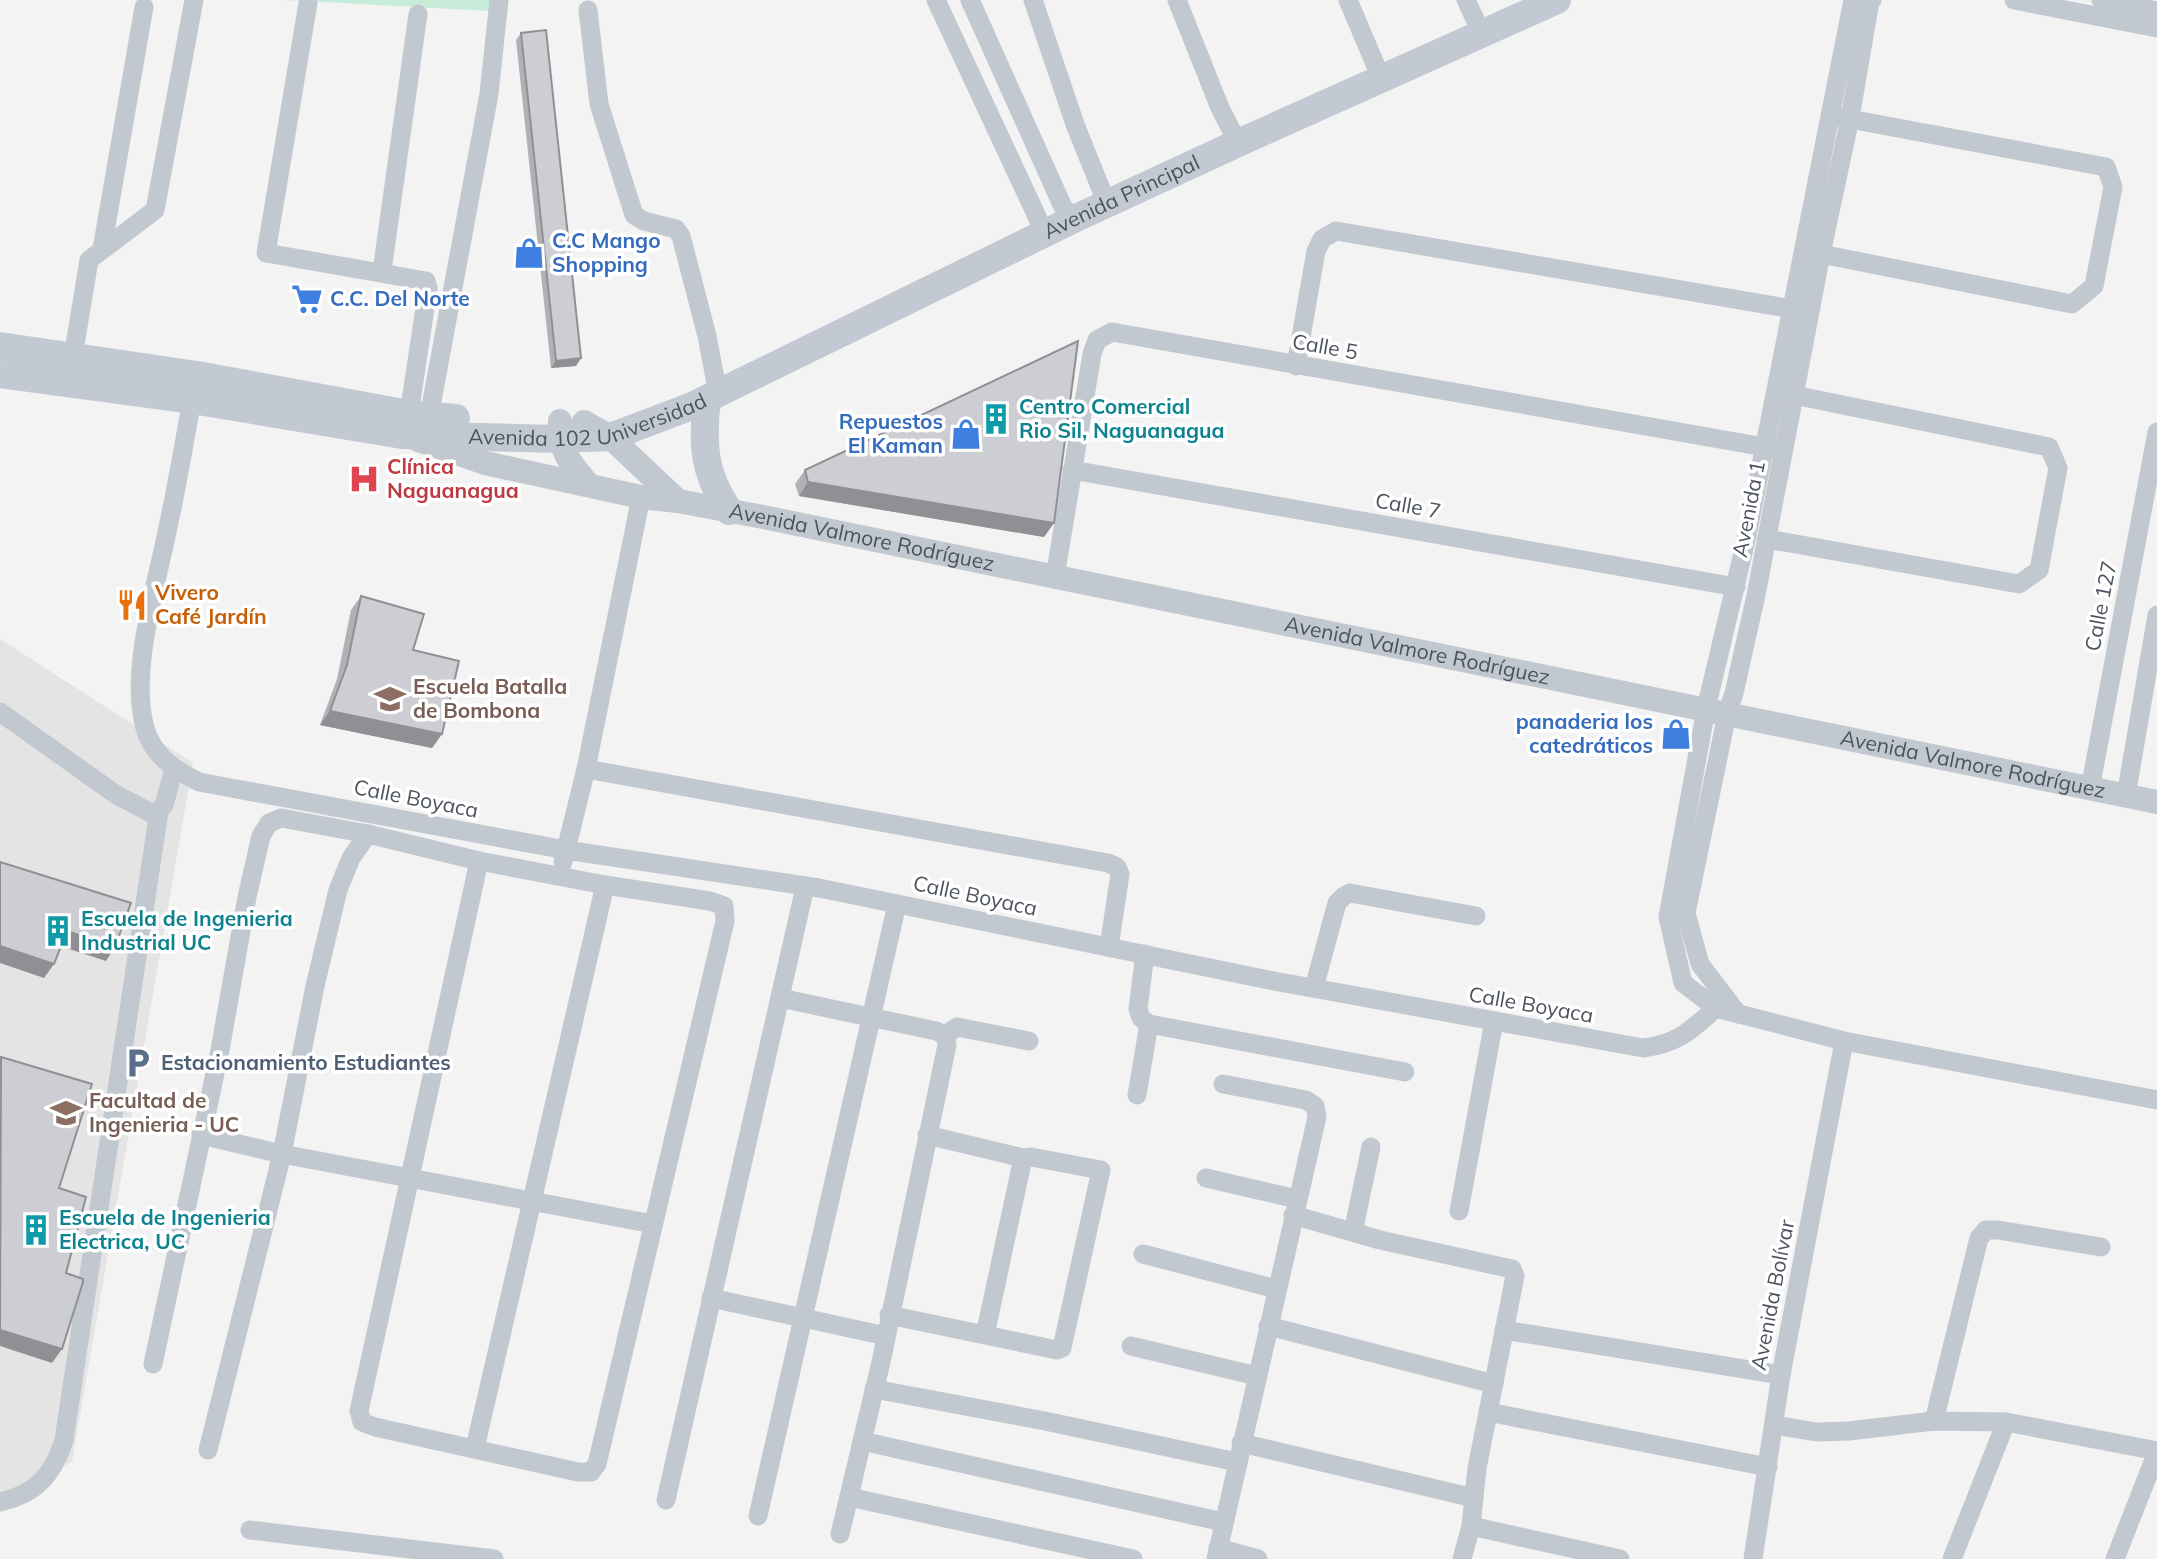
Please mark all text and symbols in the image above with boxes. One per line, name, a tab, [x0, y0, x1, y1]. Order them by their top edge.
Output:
street label: Avenida Principal	[1039, 149, 1203, 244]
place label: C.C Mango Shopping	[552, 227, 661, 277]
shop icon: C.C Mango Shopping	[512, 236, 546, 270]
supermarket icon: C.C. Del Norte	[290, 282, 324, 316]
place label: C.C. Del Norte	[330, 285, 470, 311]
street label: Calle 5	[1290, 327, 1360, 365]
street label: Avenida 102 Universidad	[468, 387, 711, 451]
place label: Centro Comercial Rio Sil, Naguanagua	[1019, 393, 1225, 443]
building icon: Centro Comercial Rio Sil, Naguanagua	[979, 402, 1013, 436]
place label: Repuestos El Kaman	[839, 408, 943, 458]
shop icon: Repuestos El Kaman	[949, 417, 983, 451]
place label: Clínica Naguanagua	[387, 453, 519, 503]
street label: Avenida 1	[1726, 458, 1770, 559]
hospital icon: Clínica Naguanagua	[347, 462, 381, 496]
street label: Calle 7	[1373, 486, 1443, 524]
street label: Avenida Valmore Rodríguez	[727, 497, 997, 576]
street label: Calle 127	[2079, 559, 2121, 653]
place label: Vivero Café Jardín	[154, 579, 267, 629]
restaurant icon: Vivero Café Jardín	[115, 588, 149, 622]
street label: Avenida Valmore Rodríguez	[1283, 610, 1552, 690]
place label: Escuela Batalla de Bombona	[413, 673, 567, 723]
school or university icon: Escuela Batalla de Bombona	[373, 682, 407, 716]
place label: panaderia los catedráticos	[1516, 708, 1653, 758]
shop icon: panaderia los catedráticos	[1659, 717, 1693, 751]
street label: Avenida Valmore Rodríguez	[1838, 724, 2108, 803]
street label: Calle Boyaca	[352, 773, 481, 823]
street label: Calle Boyaca	[911, 869, 1040, 921]
place label: Escuela de Ingenieria Industrial UC	[81, 905, 293, 955]
building icon: Escuela de Ingenieria Industrial UC	[41, 914, 75, 948]
street label: Calle Boyaca	[1467, 980, 1596, 1028]
parking icon: Estacionamiento Estudiantes	[121, 1046, 155, 1080]
place label: Estacionamiento Estudiantes	[161, 1049, 451, 1075]
place label: Facultad de Ingenieria - UC	[89, 1087, 239, 1137]
school or university icon: Facultad de Ingenieria - UC	[49, 1096, 83, 1130]
place label: Escuela de Ingenieria Electrica, UC	[59, 1204, 271, 1254]
building icon: Escuela de Ingenieria Electrica, UC	[19, 1213, 53, 1247]
street label: Avenida Bolívar	[1745, 1217, 1799, 1372]

